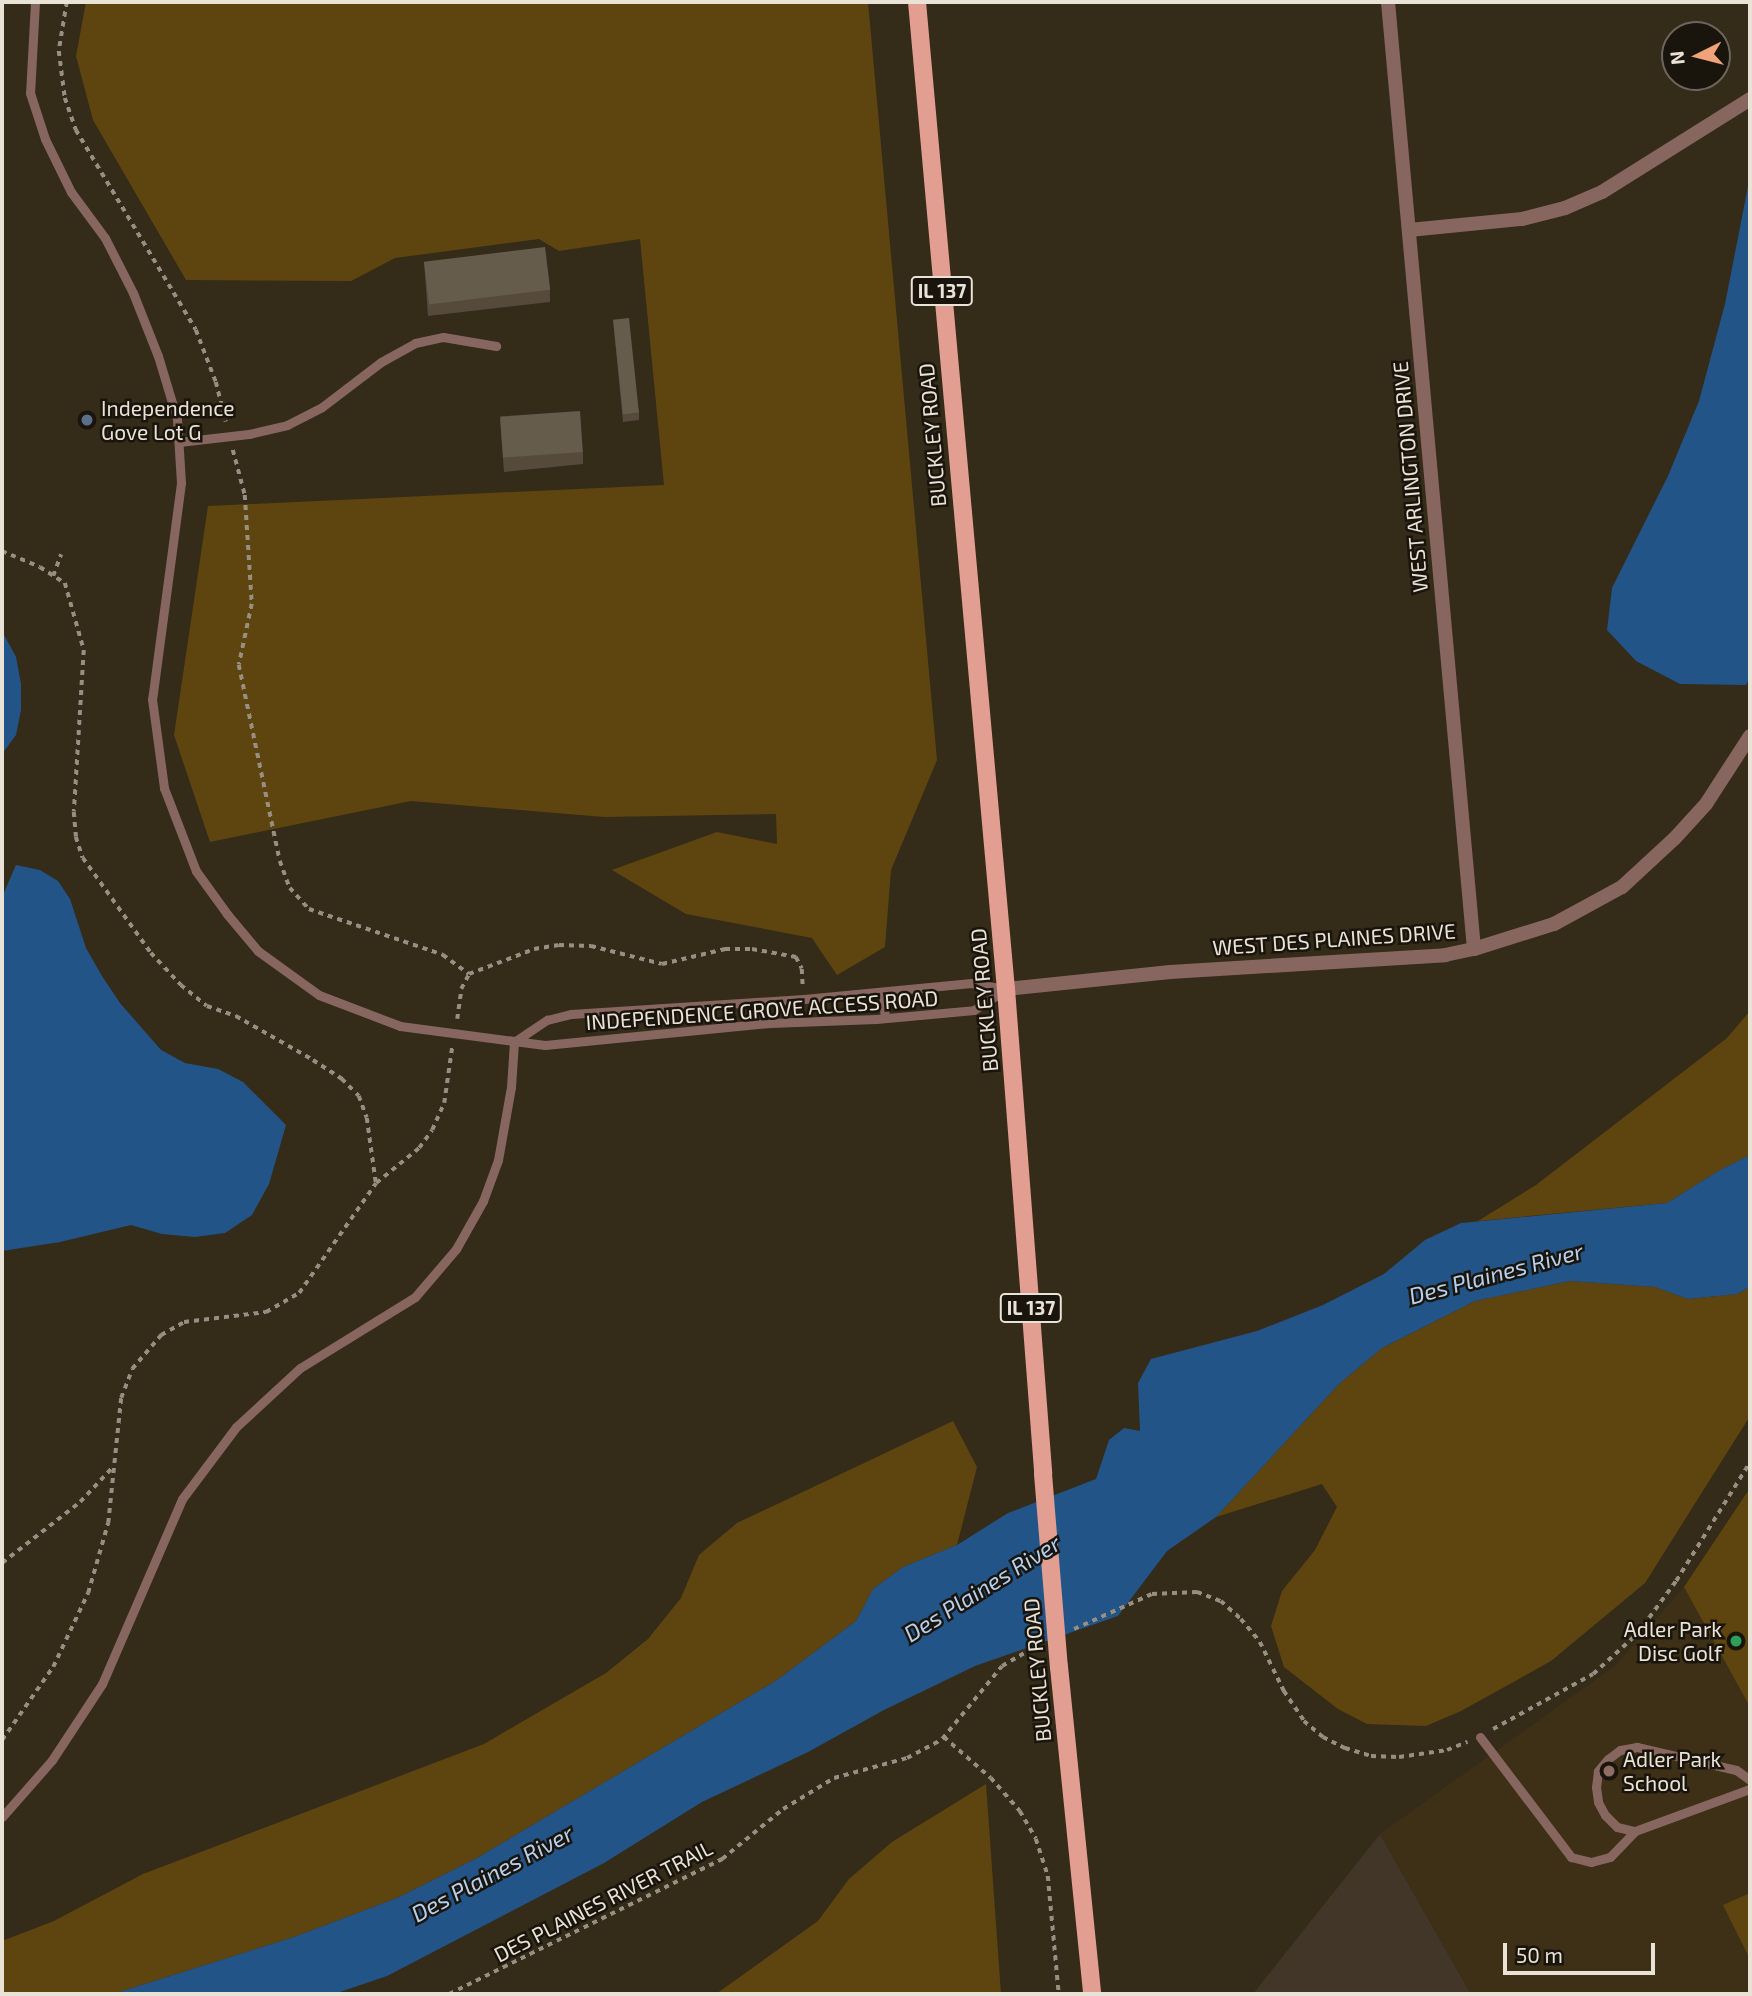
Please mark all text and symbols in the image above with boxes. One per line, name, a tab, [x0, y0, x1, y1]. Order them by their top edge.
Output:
north arrow	[1661, 21, 1731, 91]
text: N	[1664, 50, 1689, 66]
road number: IL 137	[911, 276, 974, 306]
street label: WEST ARLINGTON DRIVE	[1387, 360, 1433, 594]
street label: BUCKLEY ROAD	[913, 362, 951, 508]
place label: Independence Gove Lot G	[101, 395, 235, 445]
marker: Independence Gove Lot G	[79, 412, 95, 428]
street label: WEST DES PLAINES DRIVE	[1211, 918, 1457, 960]
street label: BUCKLEY ROAD	[965, 927, 1003, 1073]
street label: INDEPENDENCE GROVE ACCESS ROAD	[585, 985, 939, 1035]
water label: Des Plaines River	[1406, 1236, 1586, 1310]
road number: IL 137	[1000, 1292, 1062, 1324]
water label: Des Plaines River	[899, 1529, 1065, 1647]
street label: BUCKLEY ROAD	[1018, 1597, 1056, 1743]
place label: Adler Park Disc Golf	[1623, 1616, 1722, 1666]
marker: Adler Park Disc Golf	[1728, 1633, 1744, 1649]
place label: Adler Park School	[1623, 1746, 1722, 1796]
marker: Adler Park School	[1601, 1763, 1617, 1779]
water label: Des Plaines River	[406, 1819, 578, 1927]
street label: DES PLAINES RIVER TRAIL	[489, 1835, 717, 1967]
scale bar	[1507, 1930, 1659, 1974]
text: 50 m	[1516, 1942, 1563, 1967]

